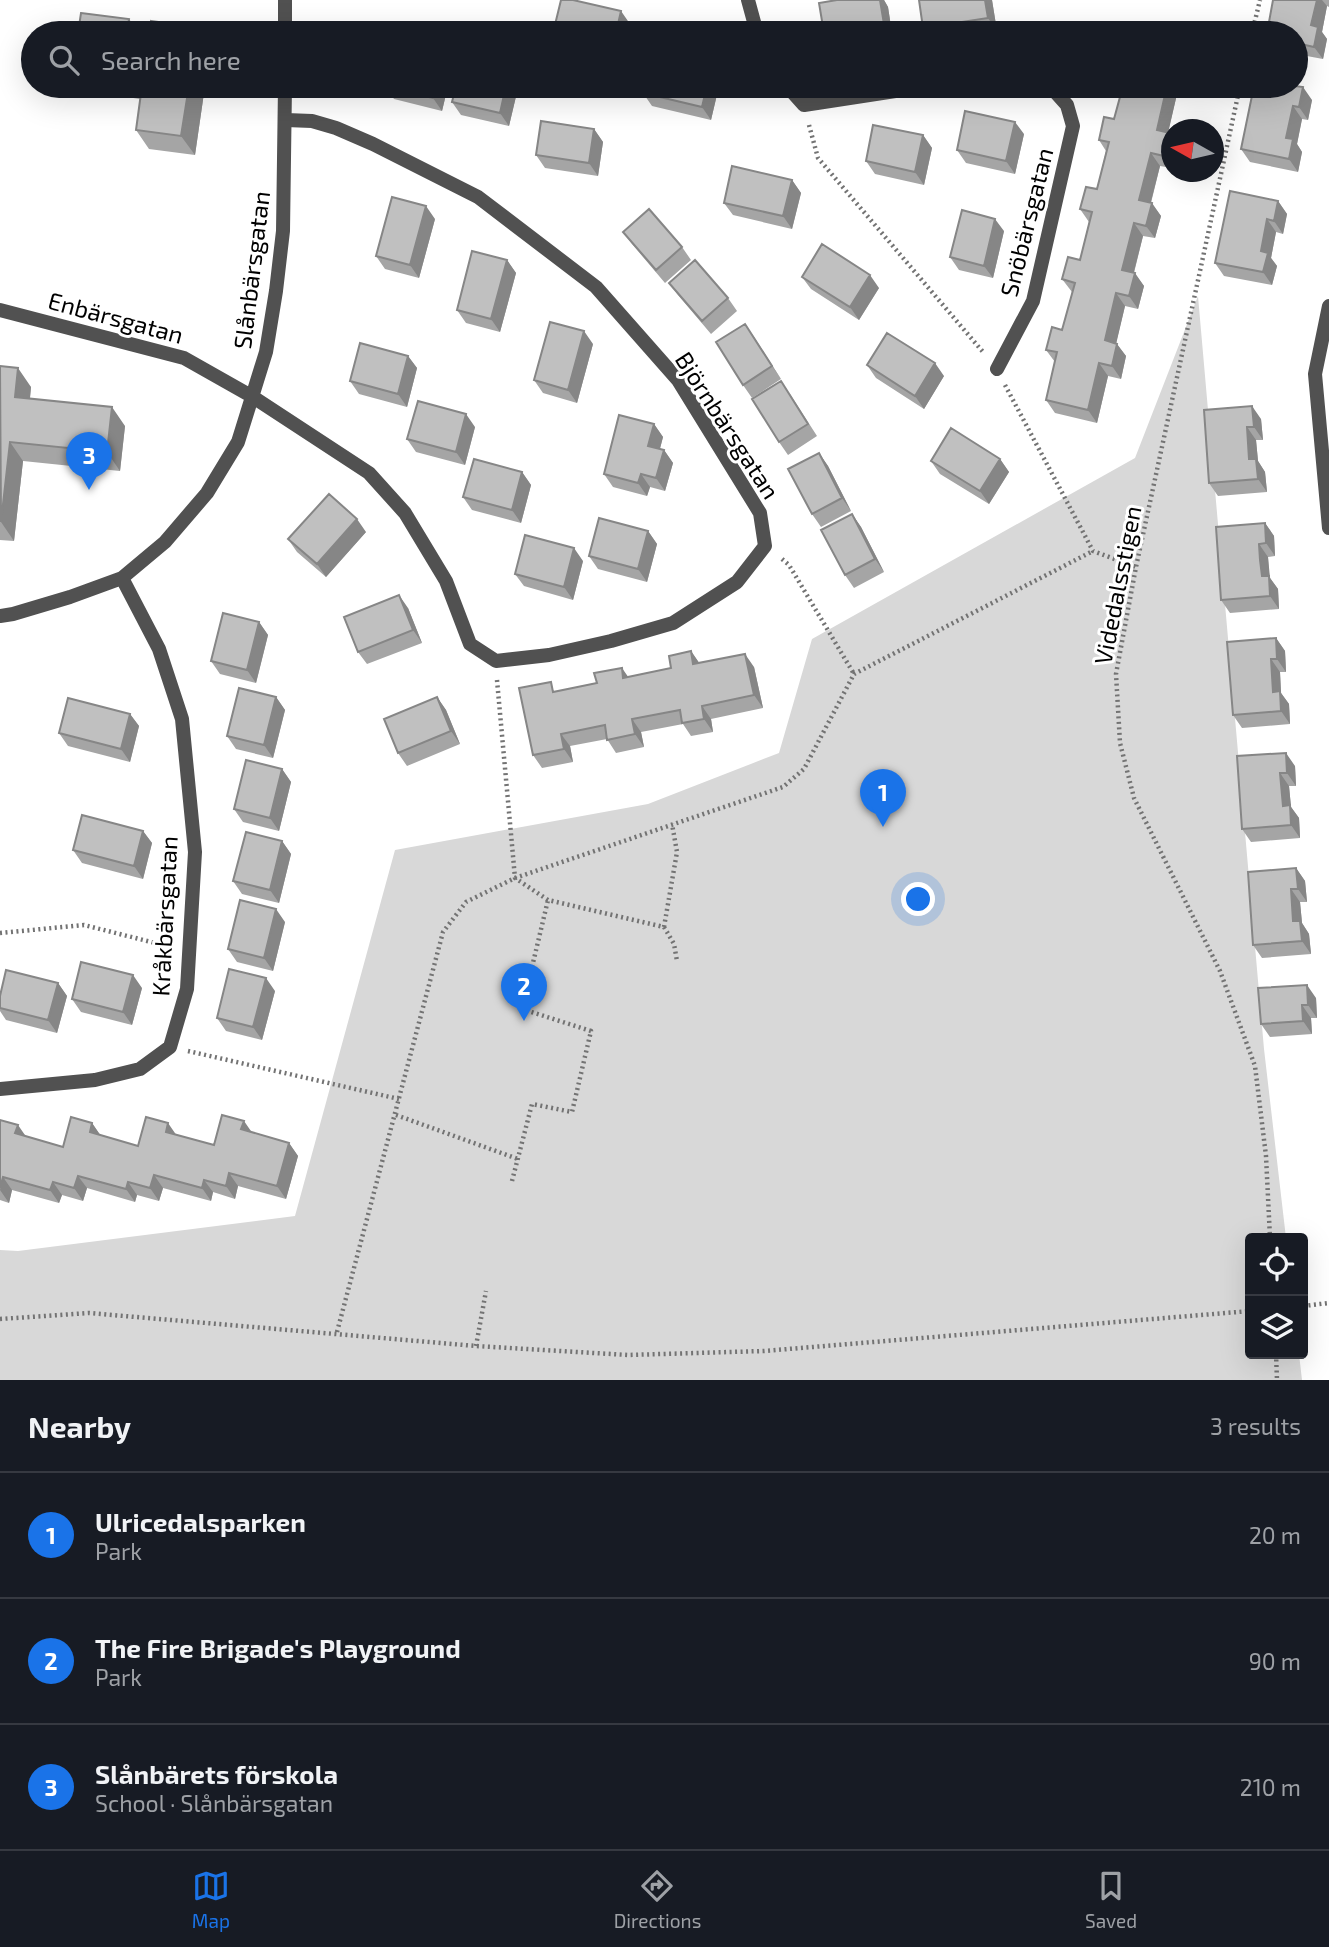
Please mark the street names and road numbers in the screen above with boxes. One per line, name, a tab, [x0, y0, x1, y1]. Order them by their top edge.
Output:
street label: Snöbärsgatan	[993, 145, 1059, 299]
street label: Slånbärsgatan	[227, 189, 275, 351]
street label: Enbärsgatan	[45, 285, 187, 349]
street label: Björnbärsgatan	[670, 346, 786, 504]
street label: Videdalsstigen	[1087, 503, 1147, 667]
street label: Kråkbärsgatan	[145, 835, 183, 997]

